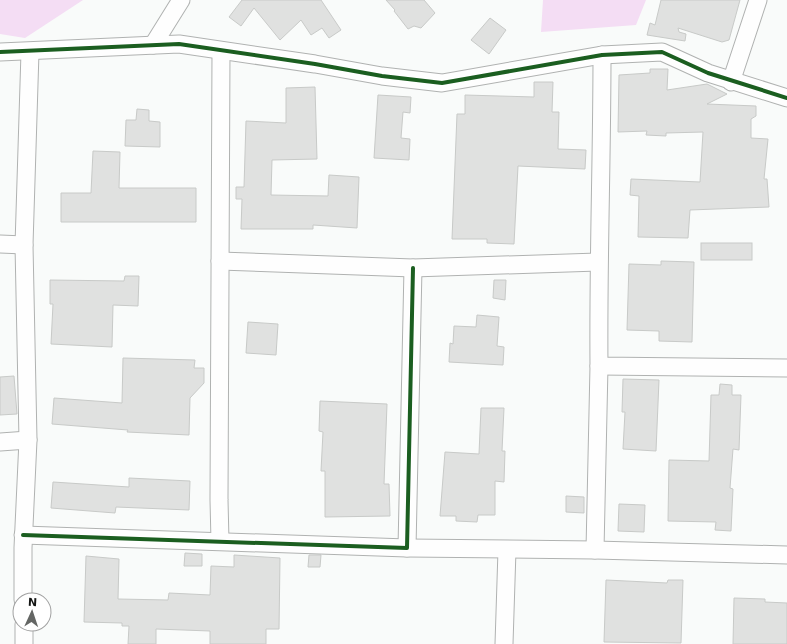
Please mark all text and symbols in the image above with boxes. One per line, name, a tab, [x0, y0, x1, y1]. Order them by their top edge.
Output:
north arrow	[12, 592, 52, 632]
text: N	[28, 596, 37, 609]

